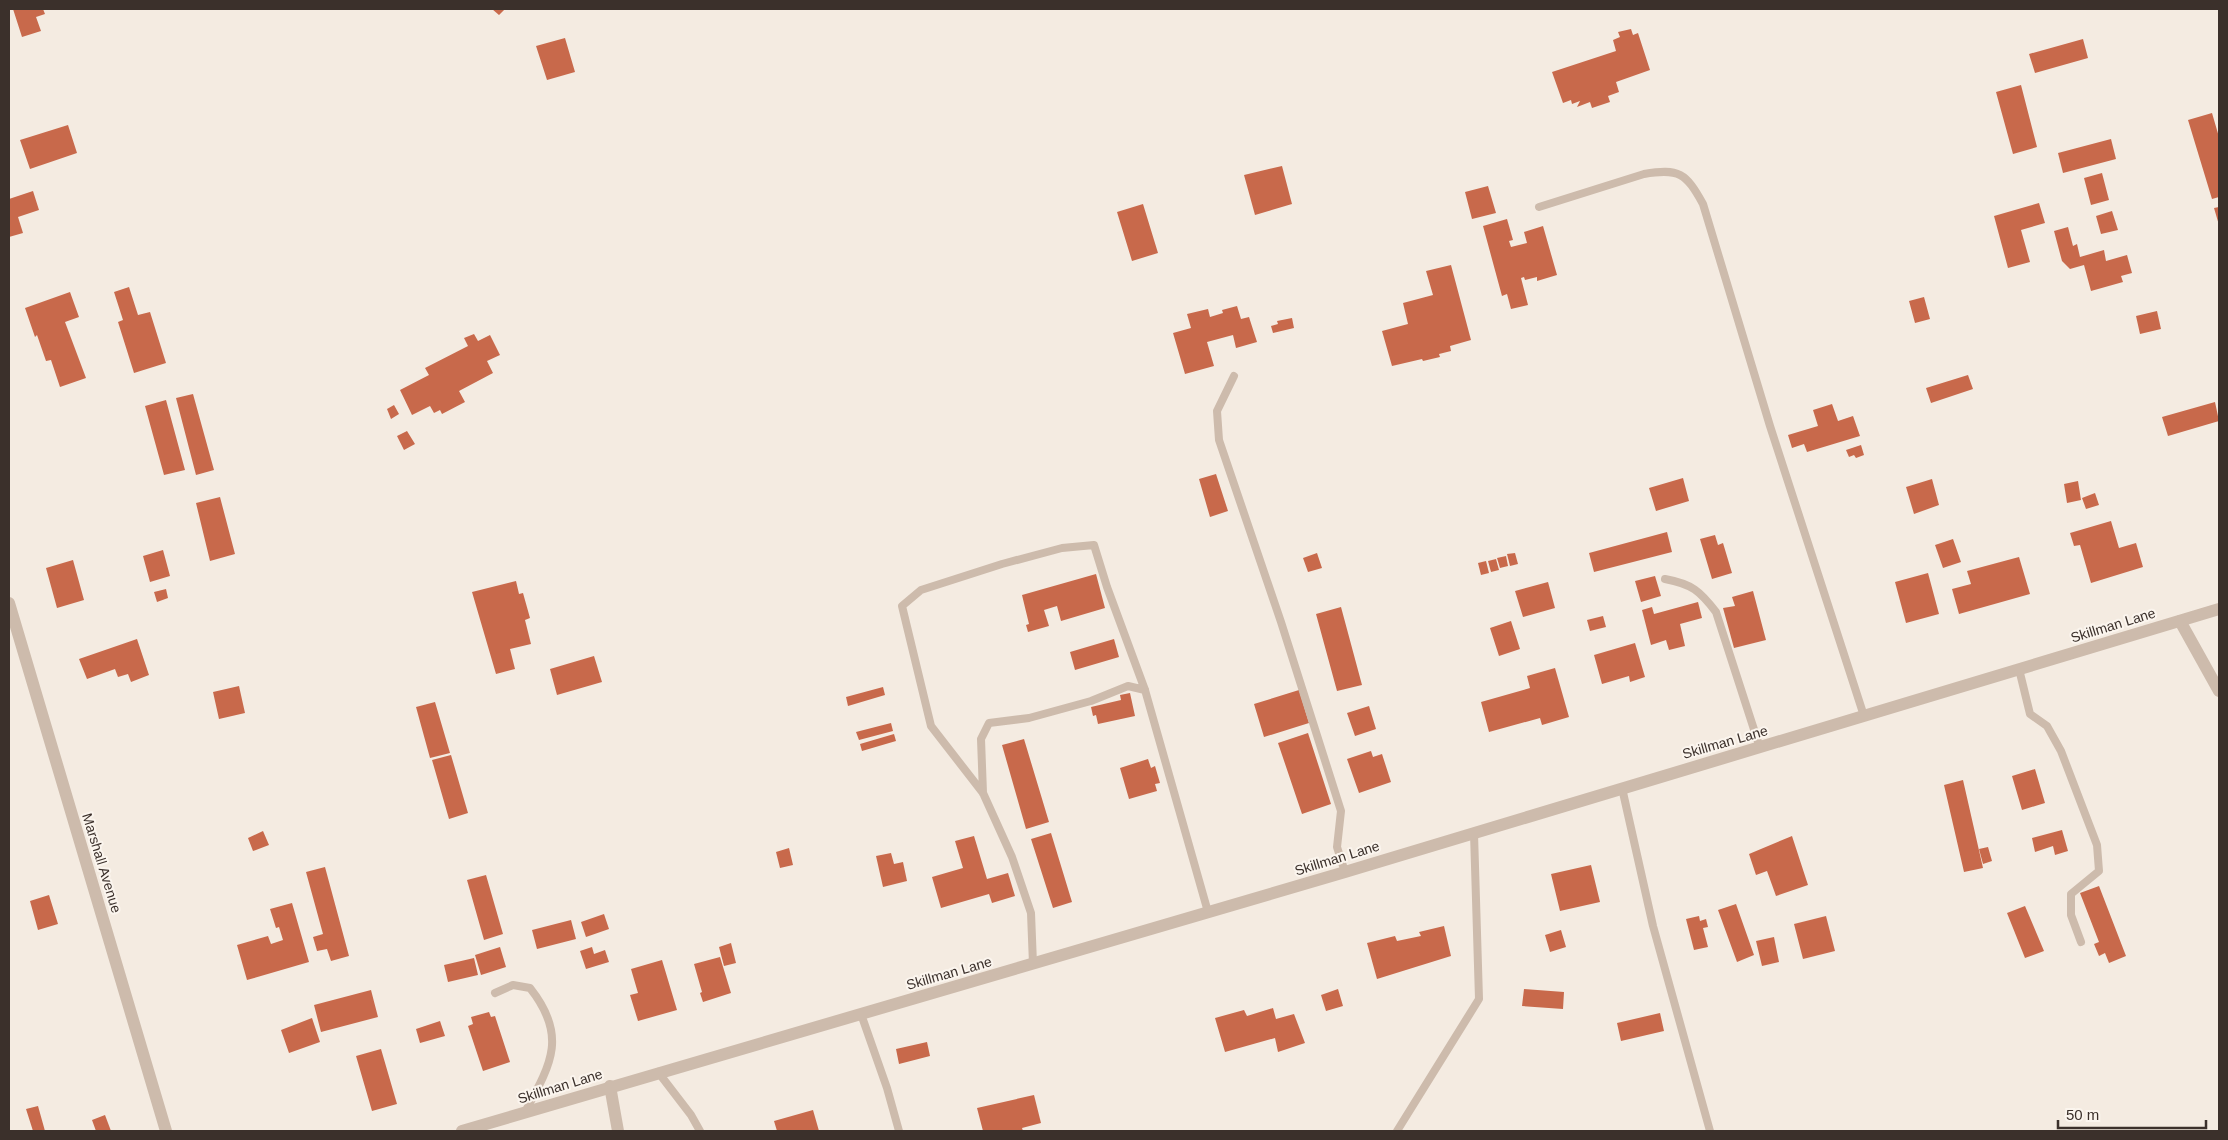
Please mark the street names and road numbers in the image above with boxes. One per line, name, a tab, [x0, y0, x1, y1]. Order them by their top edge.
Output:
street label: Skillman Lane	[2069, 604, 2158, 646]
street label: Skillman Lane	[1681, 722, 1770, 762]
street label: Marshall Avenue	[79, 811, 125, 915]
street label: Skillman Lane	[1293, 837, 1382, 879]
street label: Skillman Lane	[905, 953, 994, 993]
street label: Skillman Lane	[516, 1065, 605, 1107]

